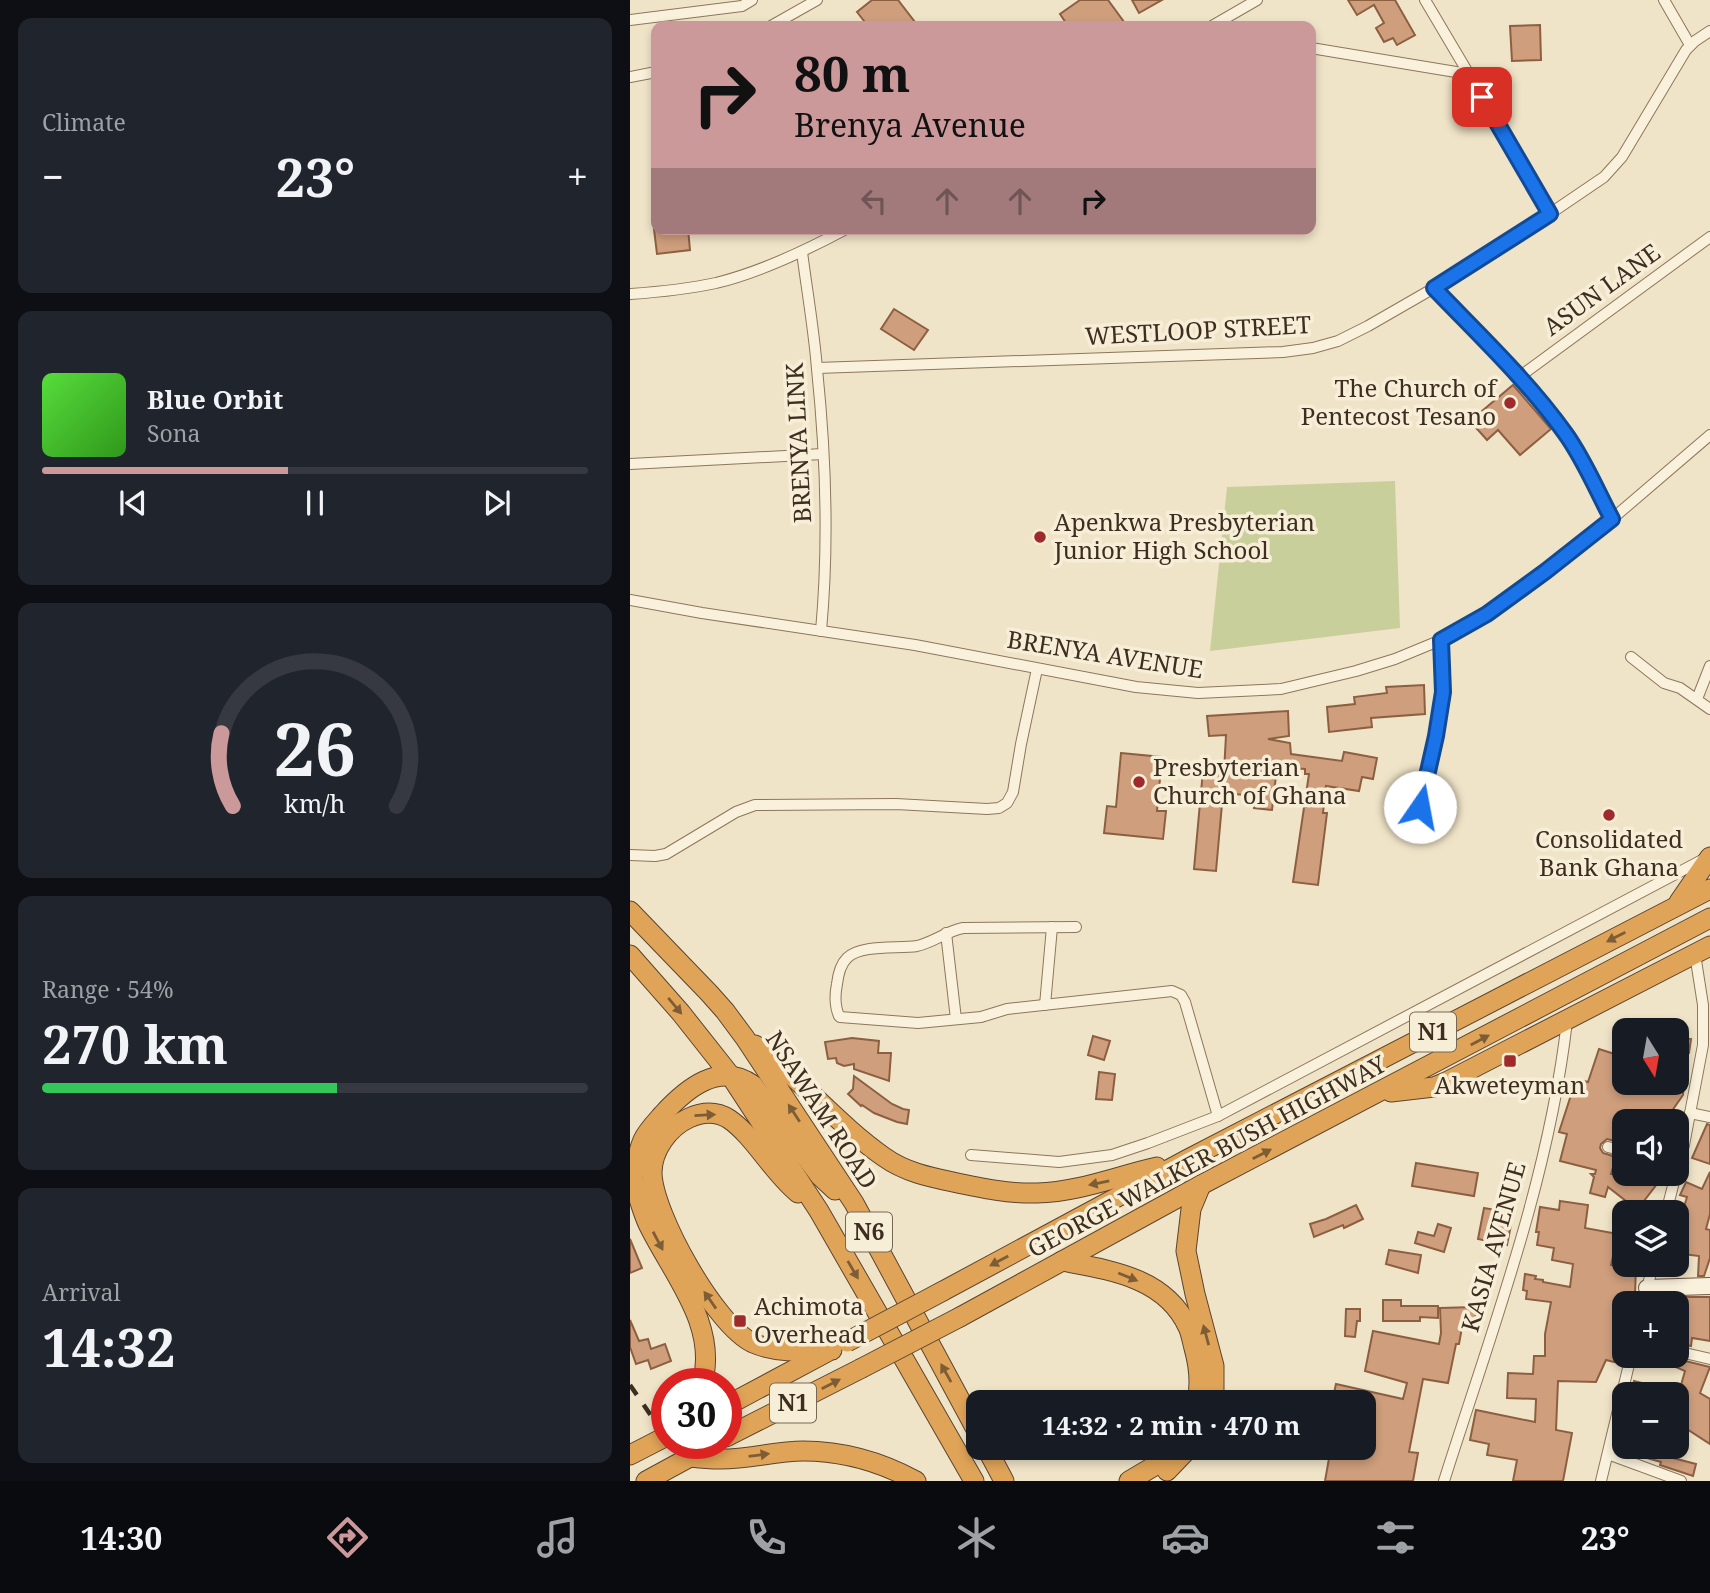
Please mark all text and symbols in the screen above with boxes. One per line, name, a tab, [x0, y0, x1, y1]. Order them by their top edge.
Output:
text: 80 m	[794, 40, 910, 106]
icon: right	[679, 49, 770, 140]
pin	[1452, 67, 1512, 127]
icon: arrive	[1463, 78, 1501, 116]
text: Brenya Avenue	[794, 103, 1026, 146]
text: Climate	[42, 106, 126, 138]
text: 23°	[276, 141, 355, 212]
text: −	[42, 150, 64, 202]
text: +	[567, 150, 588, 202]
icon: left	[855, 182, 893, 220]
icon: ahead	[928, 182, 966, 220]
icon: ahead	[1001, 182, 1039, 220]
icon: right	[1074, 182, 1112, 220]
street label: ASUN LANE	[1536, 235, 1666, 342]
street label: WESTLOOP STREET	[1084, 307, 1312, 352]
street label: BRENYA LINK	[777, 361, 818, 524]
place label: The Church of Pentecost Tesano	[1301, 371, 1498, 432]
text: Blue Orbit	[147, 381, 283, 417]
marker: The Church of Pentecost Tesano	[1502, 395, 1518, 411]
text: Sona	[147, 417, 201, 449]
icon: previous	[114, 484, 152, 522]
icon: pause	[296, 484, 334, 522]
icon: next	[478, 484, 516, 522]
place label: Apenkwa Presbyterian Junior High School	[1053, 505, 1315, 566]
marker: Apenkwa Presbyterian Junior High School	[1032, 529, 1048, 545]
street label: BRENYA AVENUE	[1005, 622, 1206, 685]
text: 26	[274, 699, 356, 798]
place label: Presbyterian Church of Ghana	[1153, 750, 1347, 811]
position arrow	[1383, 770, 1457, 844]
marker: Presbyterian Church of Ghana	[1131, 774, 1147, 790]
text: km/h	[284, 786, 346, 820]
marker: Consolidated Bank Ghana	[1601, 807, 1617, 823]
place label: Consolidated Bank Ghana	[1535, 822, 1683, 883]
one-way arrow	[1607, 931, 1626, 943]
text: Range · 54%	[42, 973, 174, 1005]
one-way arrow	[667, 998, 682, 1015]
text: 270 km	[42, 1008, 228, 1079]
road number: N1	[1410, 1012, 1456, 1051]
north arrow	[1612, 1018, 1689, 1096]
map controls	[1612, 1018, 1689, 1459]
street label: NSAWAM ROAD	[759, 1024, 886, 1195]
one-way arrow	[1470, 1034, 1489, 1046]
street label: GEORGE WALKER BUSH HIGHWAY	[1021, 1046, 1392, 1264]
marker: Akweteyman	[1502, 1053, 1518, 1069]
place label: Akweteyman	[1434, 1068, 1586, 1101]
one-way arrow	[788, 1104, 801, 1123]
one-way arrow	[694, 1109, 716, 1120]
button: sound	[1612, 1109, 1689, 1186]
one-way arrow	[1252, 1148, 1272, 1159]
street label: KASIA AVENUE	[1453, 1158, 1533, 1335]
one-way arrow	[1088, 1178, 1110, 1189]
button: layers	[1612, 1200, 1689, 1277]
road number: N6	[846, 1212, 892, 1252]
one-way arrow	[651, 1231, 663, 1251]
one-way arrow	[989, 1255, 1009, 1267]
one-way arrow	[847, 1260, 859, 1280]
one-way arrow	[1118, 1271, 1139, 1282]
text: Arrival	[42, 1276, 121, 1308]
place label: Achimota Overhead	[754, 1289, 866, 1350]
one-way arrow	[703, 1291, 717, 1309]
button: +	[1612, 1291, 1689, 1368]
text: 14:32	[42, 1311, 175, 1382]
marker: Achimota Overhead	[732, 1313, 748, 1329]
one-way arrow	[1200, 1323, 1211, 1345]
one-way arrow	[940, 1363, 952, 1383]
speed limit sign: 30	[651, 1368, 742, 1459]
one-way arrow	[821, 1379, 841, 1390]
button: −	[1612, 1382, 1689, 1459]
road number: N1	[770, 1384, 816, 1422]
text: 14:32 · 2 min · 470 m	[1041, 1407, 1301, 1443]
one-way arrow	[748, 1449, 770, 1460]
icon: directions	[323, 1513, 372, 1562]
icon: music	[533, 1513, 582, 1562]
icon: phone	[742, 1513, 791, 1562]
icon: climate	[952, 1513, 1001, 1562]
icon: car	[1161, 1513, 1210, 1562]
icon: filters	[1371, 1513, 1420, 1562]
text: 14:30	[80, 1516, 162, 1559]
text: 23°	[1581, 1516, 1630, 1559]

